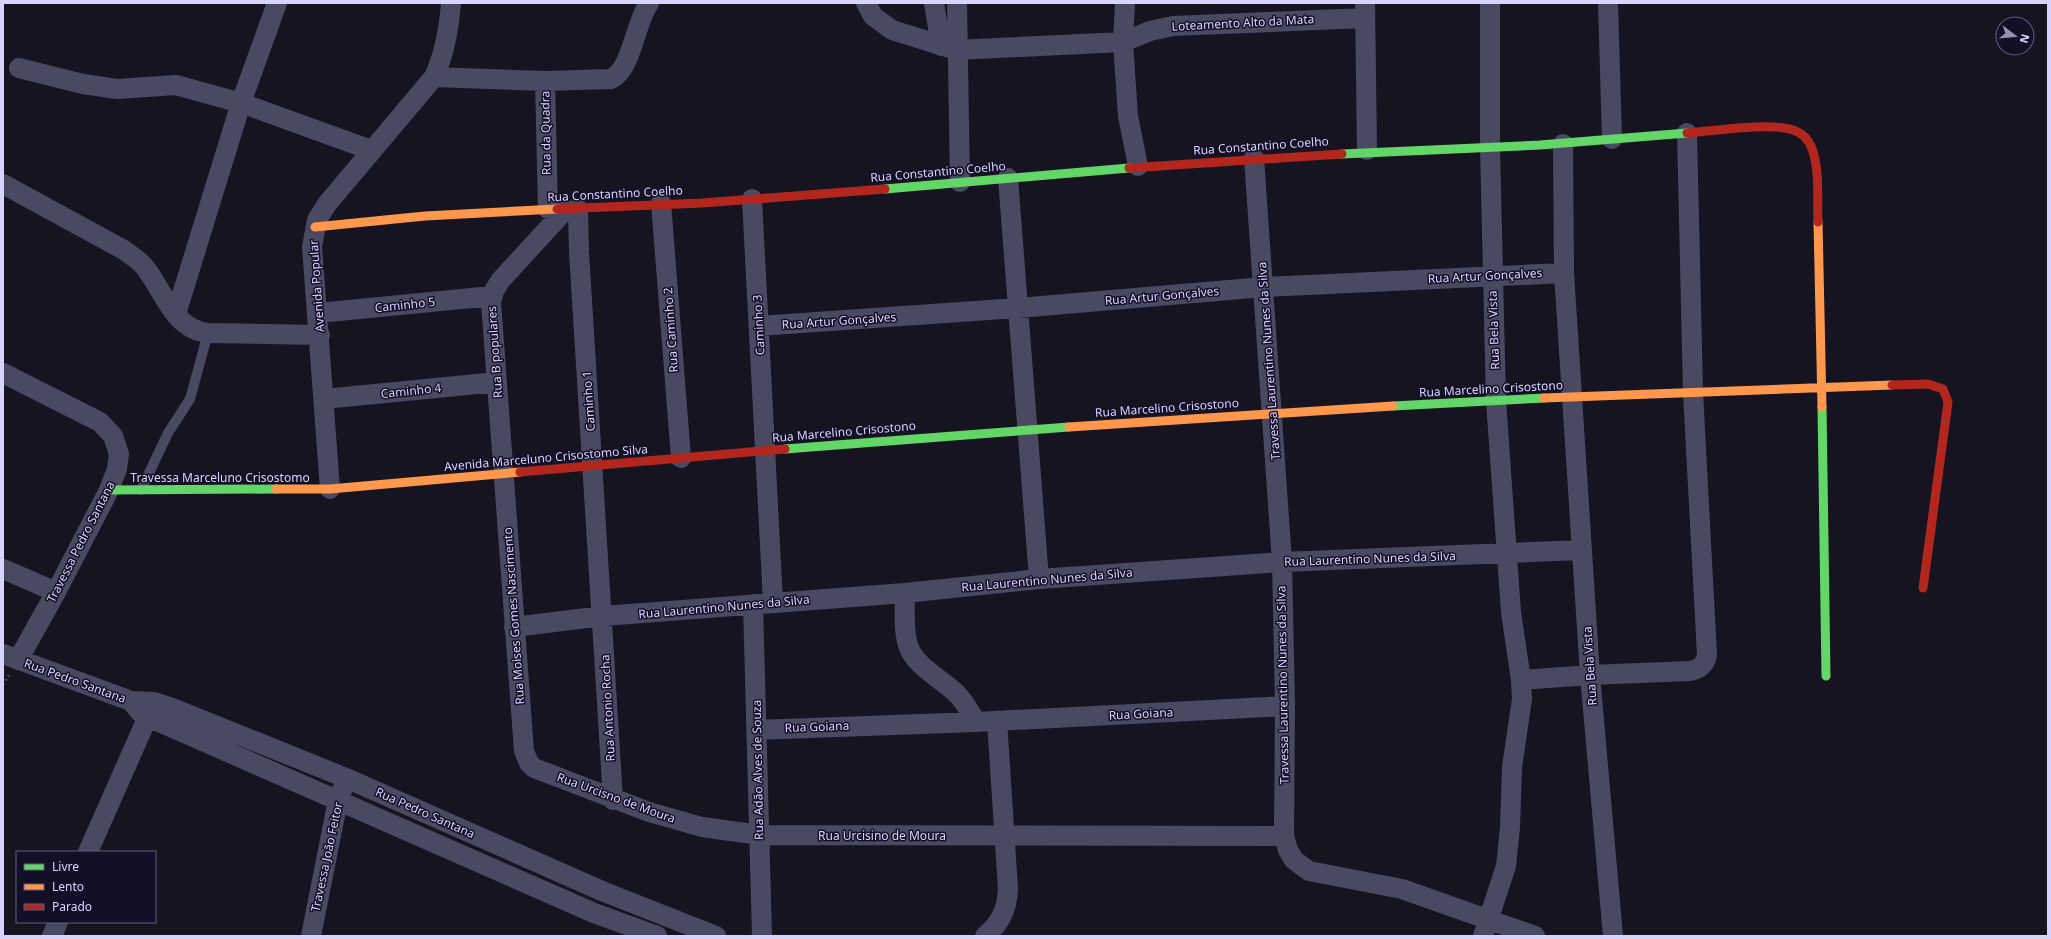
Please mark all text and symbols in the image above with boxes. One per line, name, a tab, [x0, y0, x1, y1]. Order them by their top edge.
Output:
street label: Loteamento Alto da Mata	[1171, 10, 1315, 35]
north arrow	[1995, 16, 2035, 56]
text: N	[2017, 33, 2034, 45]
street label: Rua da Quadra	[536, 91, 555, 175]
street label: Rua Constantino Coelho	[1193, 132, 1329, 159]
street label: Rua Constantino Coelho	[870, 157, 1006, 186]
street label: Rua Constantino Coelho	[547, 181, 683, 206]
street label: Avenida Popular	[305, 239, 328, 333]
street label: Travessa Laurentino Nunes da Silva	[1253, 261, 1284, 461]
street label: Rua Artur Gonçalves	[1427, 264, 1543, 287]
street label: Rua Artur Gonçalves	[1104, 282, 1220, 309]
street label: Rua Caminho 2	[659, 287, 682, 373]
street label: Rua Bela Vista	[1484, 290, 1503, 370]
street label: Caminho 5	[374, 293, 436, 316]
street label: Caminho 3	[748, 294, 769, 356]
street label: Rua B populares	[483, 305, 506, 399]
street label: Rua Artur Gonçalves	[781, 308, 897, 333]
street label: Caminho 1	[578, 370, 599, 432]
street label: Rua Marcelino Crisostono	[1419, 376, 1563, 401]
street label: Caminho 4	[380, 379, 442, 402]
street label: Rua Marcelino Crisostono	[1094, 394, 1240, 421]
street label: Rua Marcelino Crisostono	[771, 417, 917, 446]
street label: Avenida Marceluno Crisostomo Silva	[443, 440, 649, 475]
street label: Travessa Marceluno Crisostomo	[130, 469, 310, 486]
street label: Travessa Pedro Santana	[43, 478, 119, 605]
street label: Rua Moises Gomes Nascimento	[499, 527, 528, 705]
street label: Rua Laurentino Nunes da Silva	[1284, 547, 1456, 570]
street label: Rua Laurentino Nunes da Silva	[961, 564, 1133, 595]
street label: Travessa Laurentino Nunes da Silva	[1272, 586, 1293, 785]
street label: Rua Laurentino Nunes da Silva	[638, 591, 810, 622]
street label: Rua Bela Vista	[1578, 626, 1601, 706]
street label: Rua Pedro Santana	[22, 654, 128, 707]
street label: Rua Antonio Rocha	[596, 654, 619, 762]
street label: Rua Adão Alves de Souza	[748, 700, 767, 840]
street label: Rua Goiana	[1108, 703, 1174, 724]
street label: Rua Goiana	[784, 717, 850, 736]
street label: Rua Urcisno de Moura	[555, 768, 678, 827]
street label: Rua Pedro Santana	[373, 783, 478, 842]
street label: Travessa João Feitor	[307, 800, 346, 913]
street label: Rua Urcisino de Moura	[818, 827, 946, 844]
legend	[16, 851, 156, 923]
text: Livre	[52, 858, 79, 875]
text: Lento	[52, 878, 84, 895]
text: Parado	[52, 898, 92, 915]

